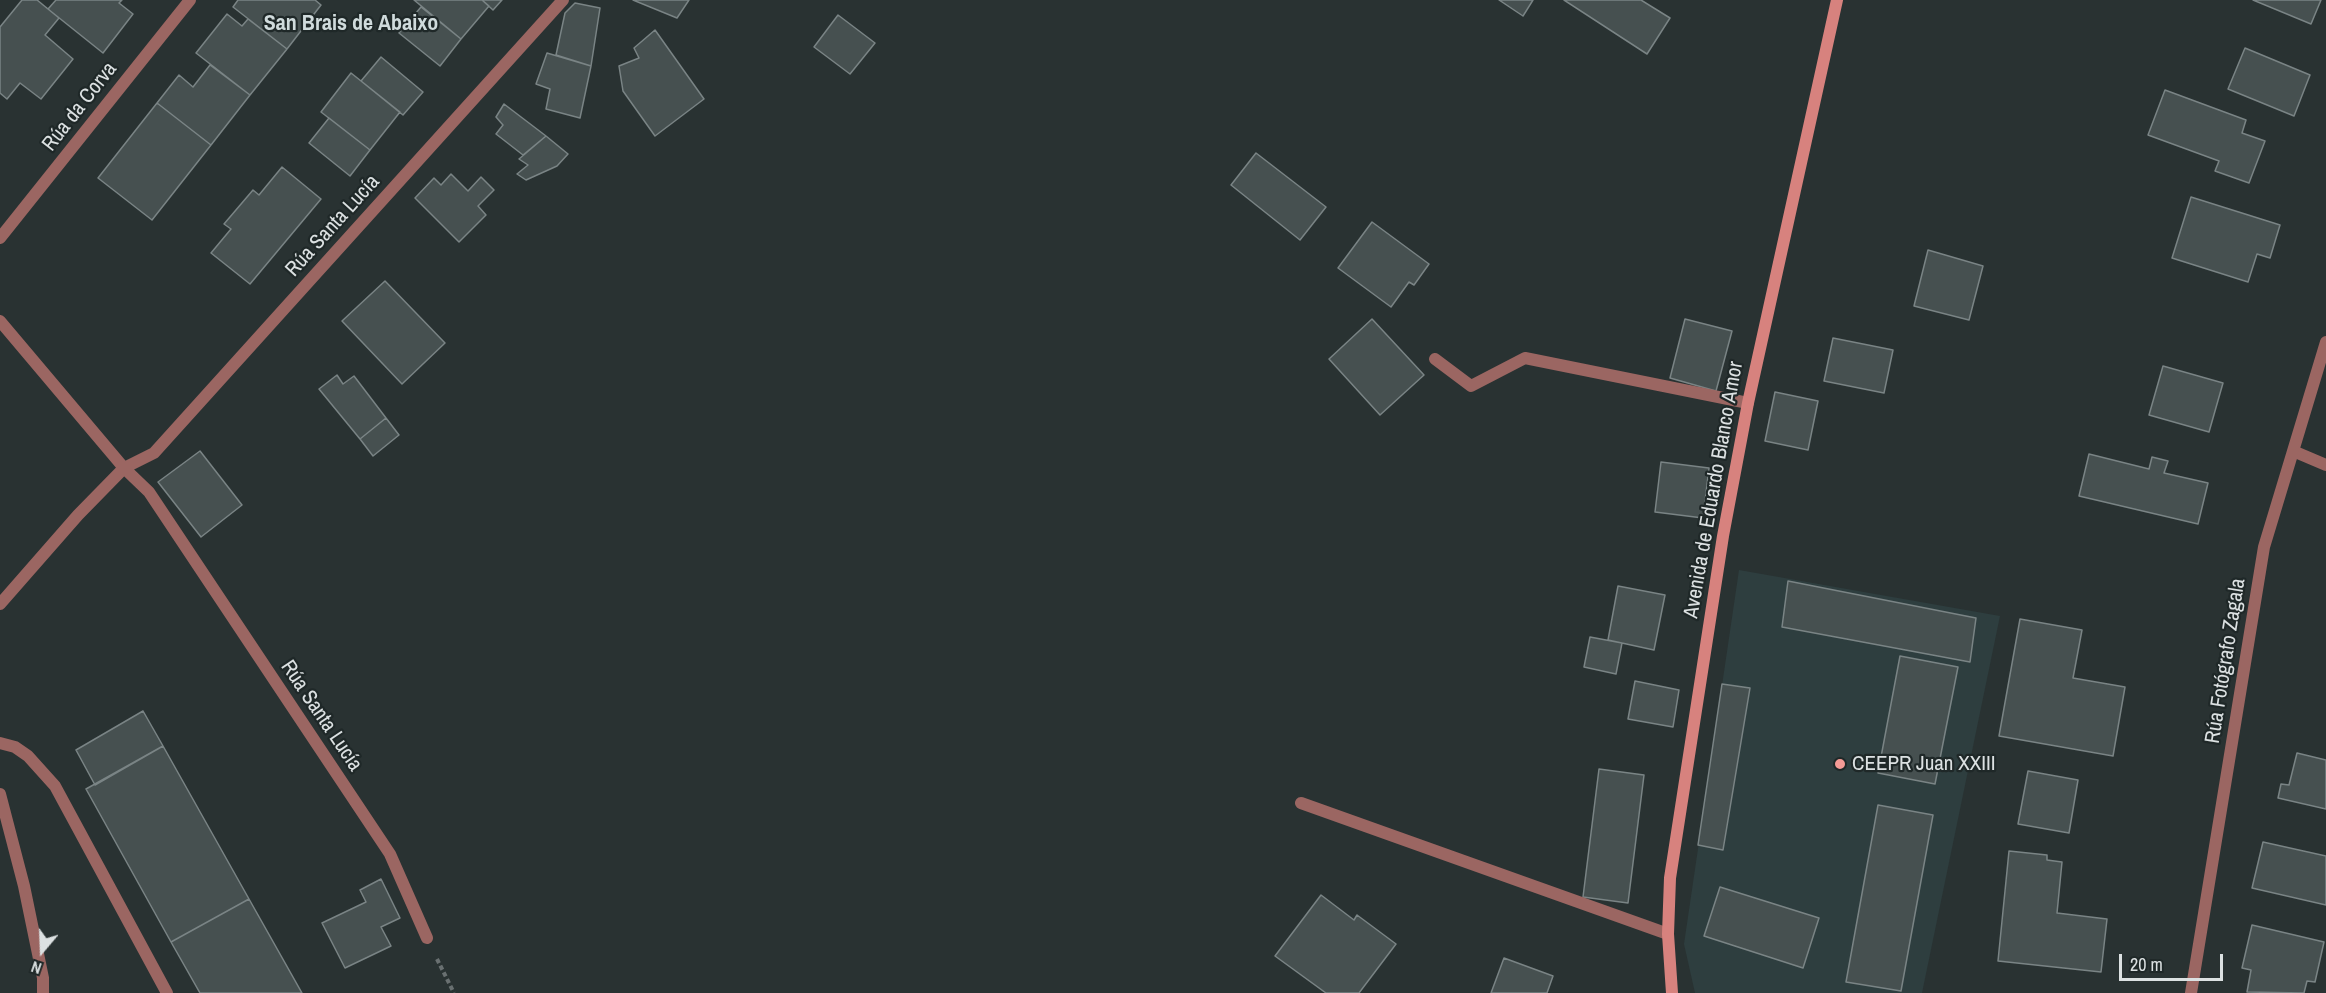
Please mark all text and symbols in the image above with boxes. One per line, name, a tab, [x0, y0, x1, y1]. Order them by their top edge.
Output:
district label: San Brais de Abaixo	[264, 11, 438, 37]
street label: Rúa da Corva	[37, 57, 123, 157]
street label: Rúa Santa Lucía	[281, 170, 385, 282]
street label: Avenida de Eduardo Blanco Amor	[1679, 360, 1749, 620]
street label: Rúa Fotógrafo Zagala	[2201, 577, 2251, 745]
street label: Rúa Santa Lucía	[275, 656, 367, 776]
place label: CEEPR Juan XXIII	[1852, 751, 1996, 777]
marker: CEEPR Juan XXIII	[1833, 757, 1847, 771]
north arrow	[12, 921, 72, 981]
scale bar	[2122, 942, 2226, 980]
text: 20 m	[2130, 952, 2163, 977]
text: N	[28, 956, 44, 980]

